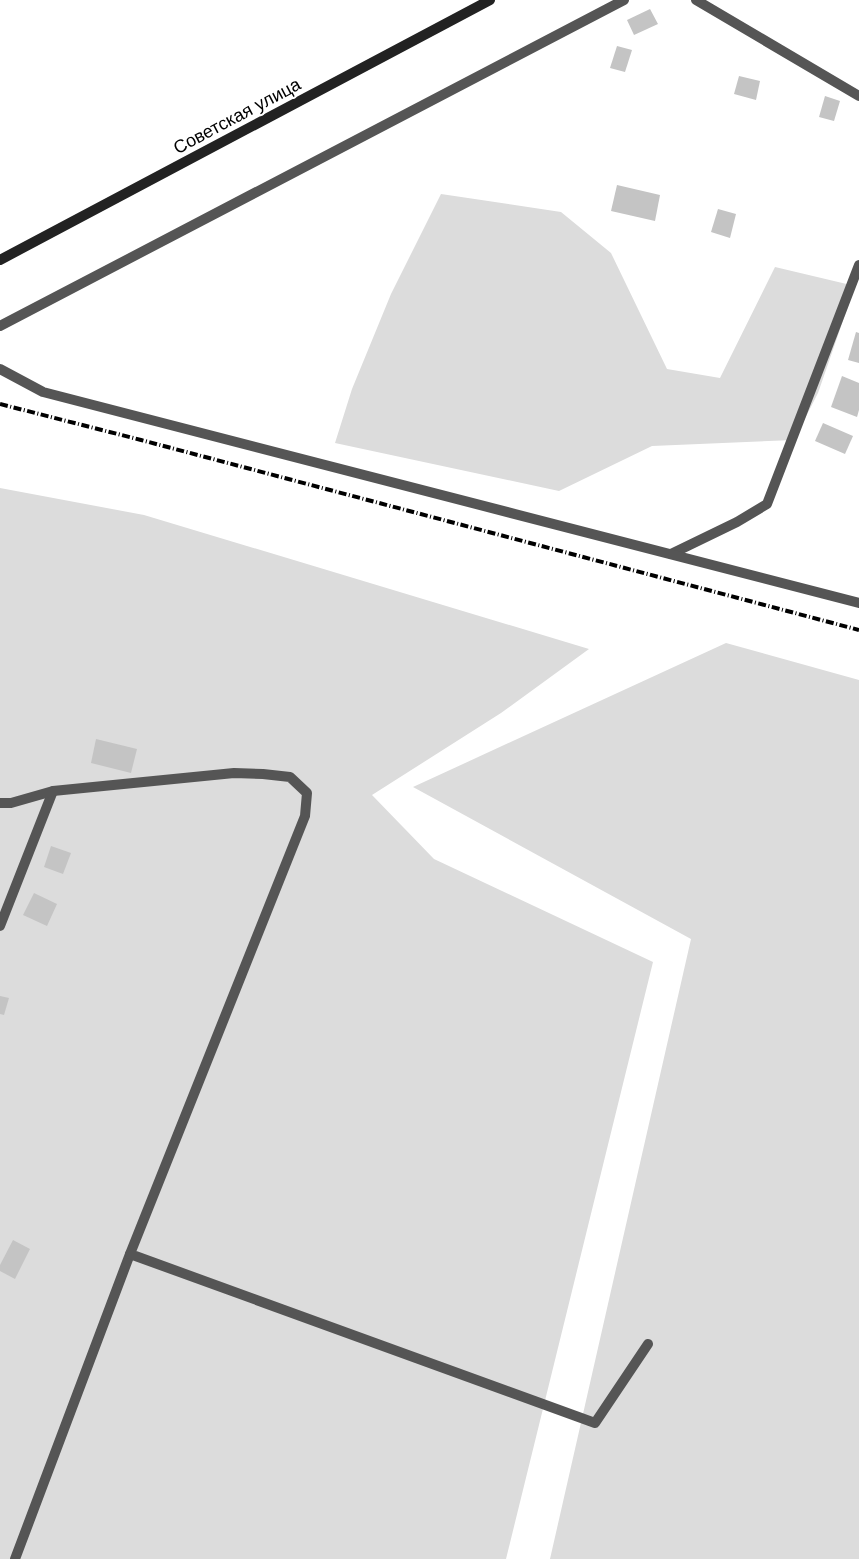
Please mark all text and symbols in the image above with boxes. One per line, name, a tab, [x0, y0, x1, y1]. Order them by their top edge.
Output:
street label: Советская улица	[170, 74, 305, 158]

